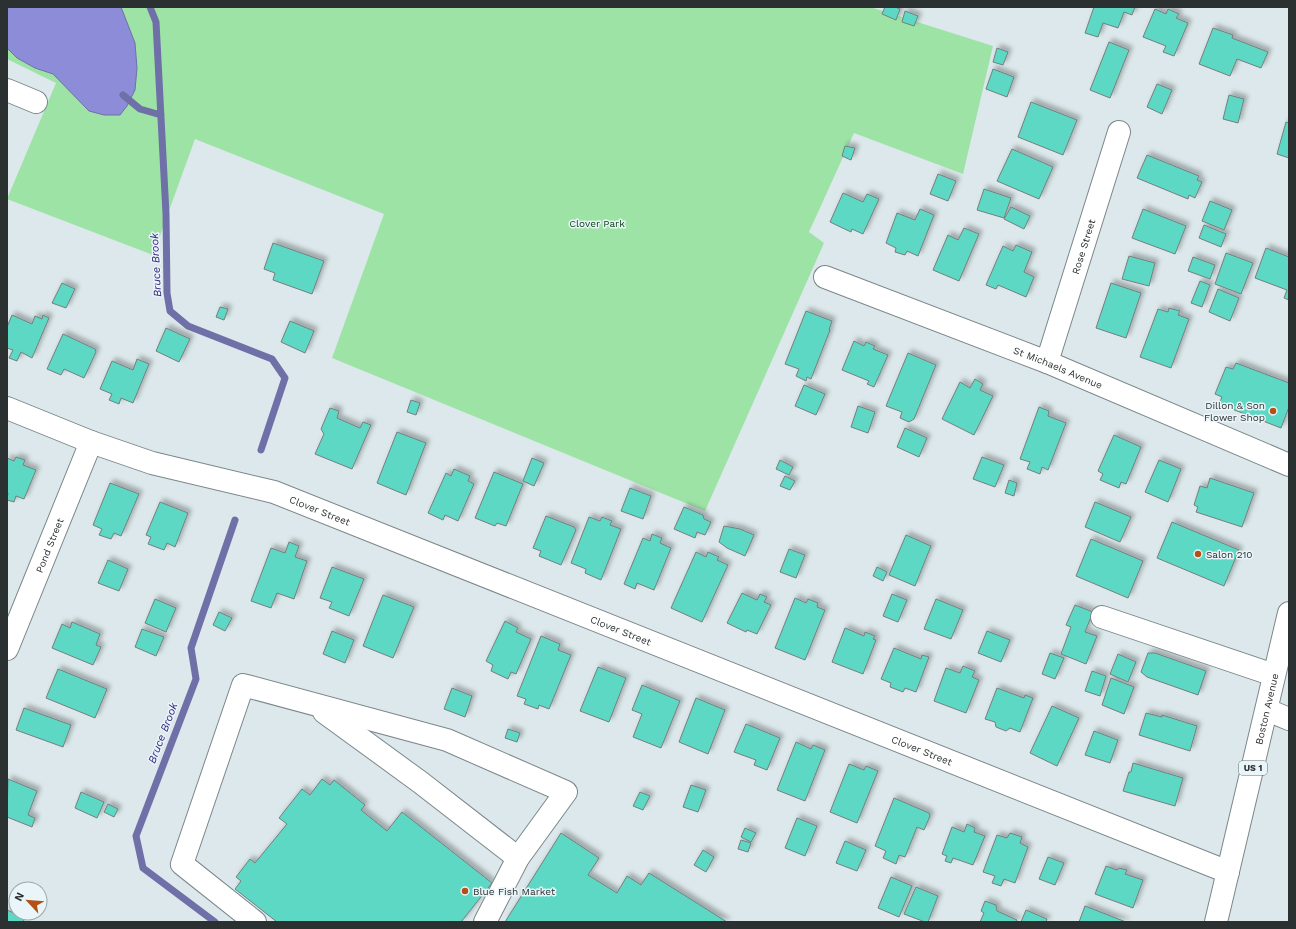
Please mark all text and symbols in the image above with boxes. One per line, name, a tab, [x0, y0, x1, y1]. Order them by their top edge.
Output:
street label: Rose Street	[1069, 217, 1097, 275]
park label: Clover Park	[569, 218, 625, 229]
water label: Bruce Brook	[148, 232, 164, 297]
street label: St Michaels Avenue	[1012, 344, 1105, 391]
place label: Dillon & Son Flower Shop	[1204, 400, 1265, 423]
marker: Dillon & Son Flower Shop	[1268, 406, 1278, 416]
street label: Clover Street	[288, 493, 353, 528]
street label: Pond Street	[33, 516, 65, 574]
marker: Salon 210	[1193, 549, 1203, 559]
place label: Salon 210	[1206, 549, 1253, 560]
street label: Clover Street	[589, 613, 654, 648]
street label: Boston Avenue	[1253, 672, 1280, 745]
water label: Bruce Brook	[145, 700, 181, 765]
street label: Clover Street	[890, 733, 955, 767]
road number: US 1	[1239, 761, 1267, 775]
north arrow	[8, 881, 48, 921]
marker: Blue Fish Market	[460, 886, 470, 896]
place label: Blue Fish Market	[473, 886, 556, 897]
text: N	[12, 890, 27, 903]

